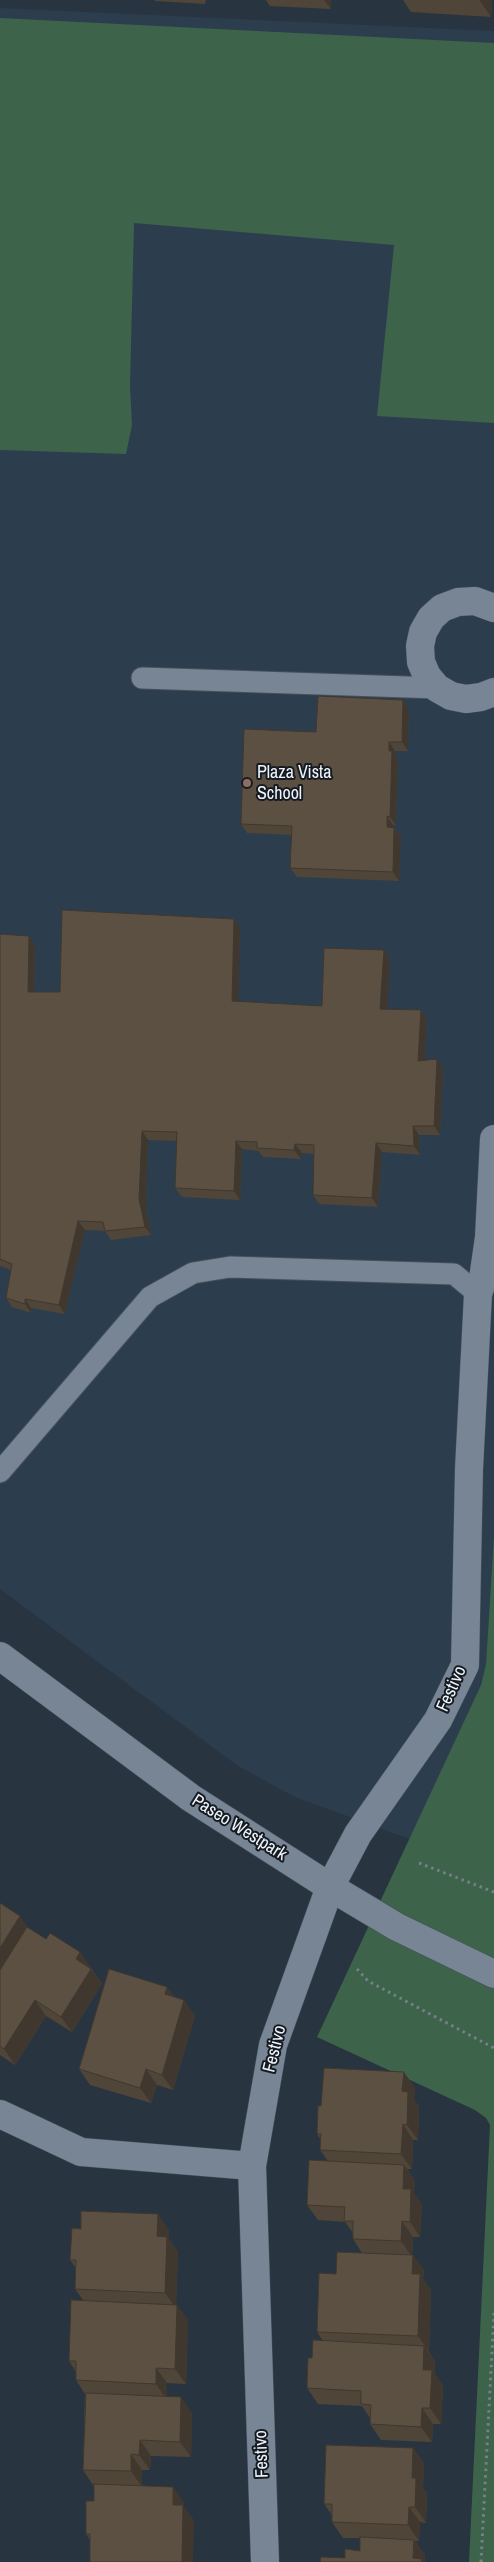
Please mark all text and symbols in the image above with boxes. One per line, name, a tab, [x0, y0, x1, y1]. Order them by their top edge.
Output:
place label: Plaza Vista School	[257, 762, 331, 804]
marker: Plaza Vista School	[241, 777, 253, 789]
street label: Festivo	[432, 1663, 472, 1715]
street label: Paseo Westpark	[187, 1790, 291, 1866]
street label: Festivo	[259, 2023, 291, 2075]
street label: Festivo	[250, 2430, 274, 2478]

